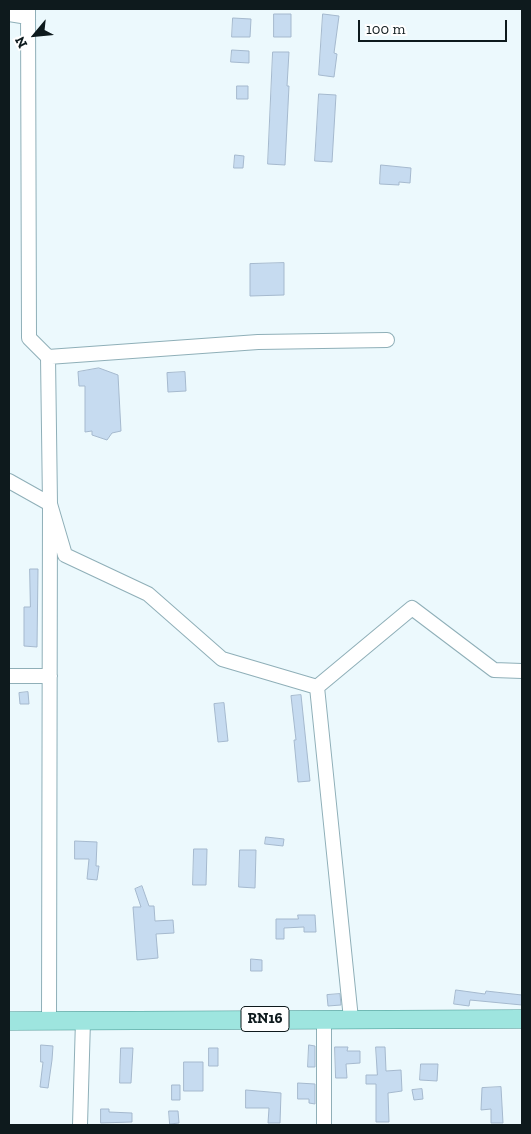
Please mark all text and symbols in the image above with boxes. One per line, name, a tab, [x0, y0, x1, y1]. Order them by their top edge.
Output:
north arrow	[10, 10, 60, 60]
scale bar	[361, 10, 510, 42]
text: 100 m	[366, 20, 405, 38]
text: N	[11, 34, 31, 51]
road number: RN16	[241, 1006, 289, 1032]

